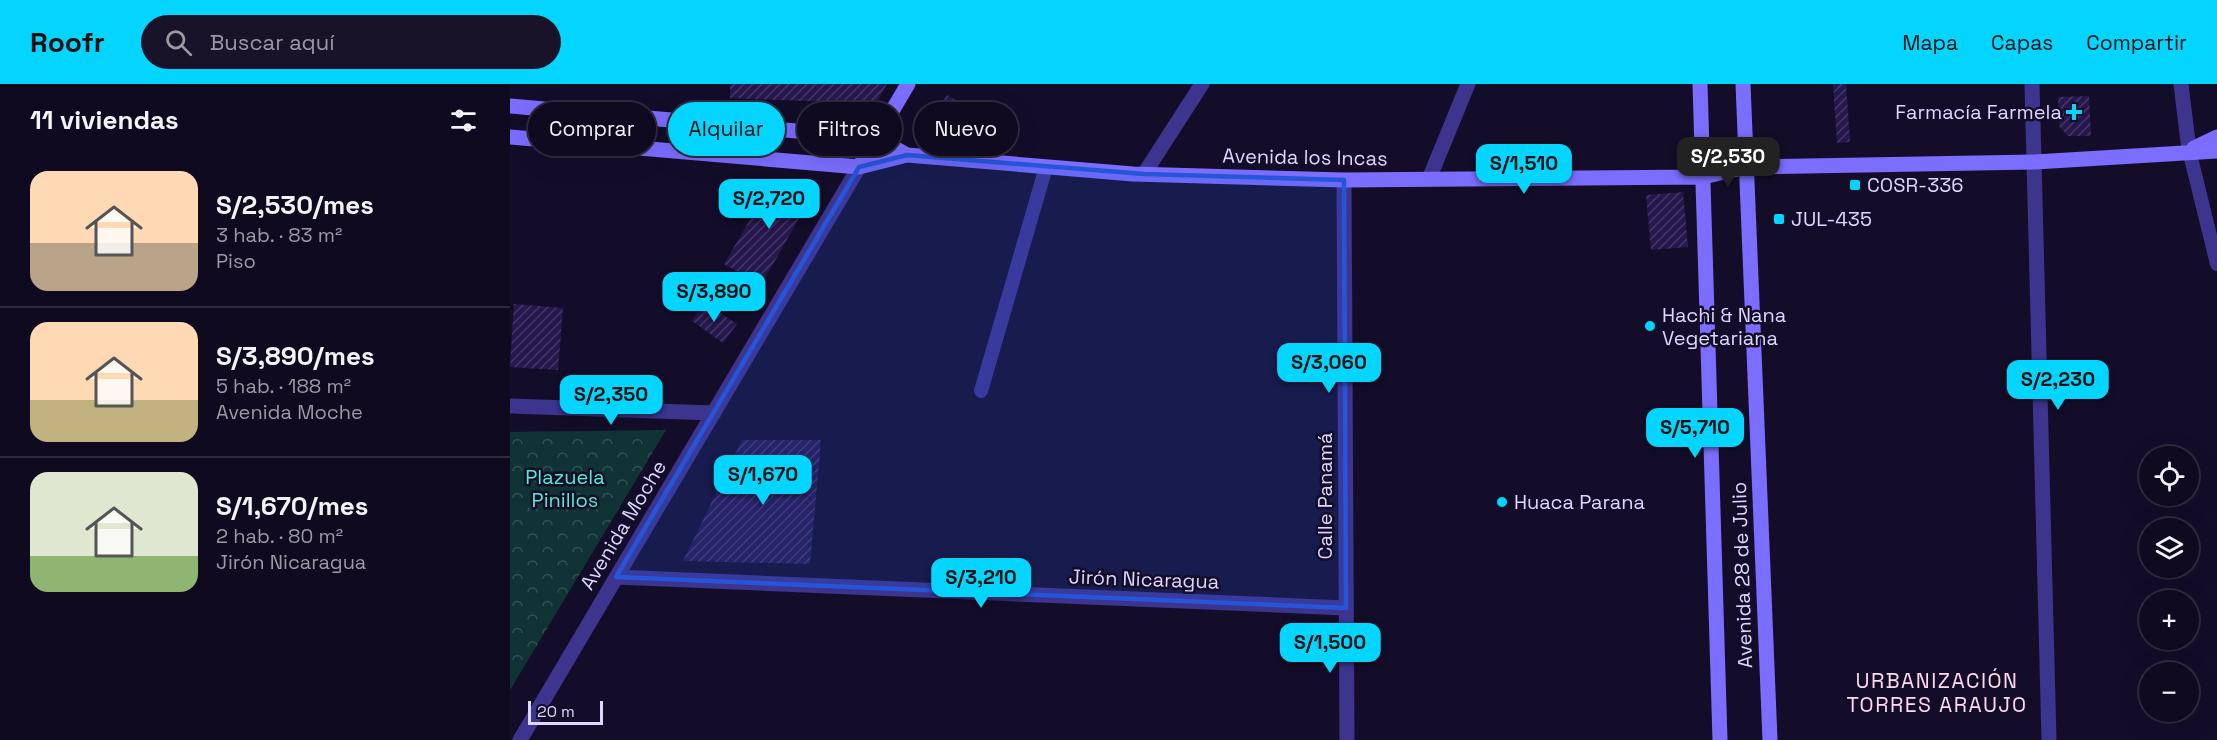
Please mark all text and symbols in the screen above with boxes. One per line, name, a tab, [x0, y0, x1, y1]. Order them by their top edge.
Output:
search box	[141, 15, 561, 69]
text: Roofr	[30, 24, 105, 60]
icon: search	[162, 26, 195, 59]
text: Buscar aquí	[210, 28, 335, 56]
text: Mapa	[1902, 29, 1958, 56]
text: Capas	[1991, 29, 2053, 56]
text: Compartir	[2086, 29, 2187, 56]
place label: Farmacía Farmela	[1895, 99, 2062, 125]
chip: Comprar	[528, 102, 656, 156]
chip: Alquilar	[668, 102, 785, 156]
chip: Filtros	[797, 102, 902, 156]
chip: Nuevo	[914, 102, 1018, 156]
text: 11 viviendas	[30, 103, 179, 137]
icon: filters	[447, 104, 480, 137]
marker: Farmacía Farmela	[2067, 105, 2081, 119]
pin: S/2,530	[1673, 137, 1783, 188]
street label: Avenida los Incas	[1222, 143, 1388, 171]
text: S/2,530	[1691, 143, 1765, 169]
pin: S/1,510	[1469, 144, 1579, 195]
text: S/1,510	[1490, 150, 1558, 176]
place label: COSR-336	[1867, 172, 1964, 198]
marker: COSR-336	[1848, 178, 1862, 192]
pin: S/2,720	[714, 179, 824, 230]
text: S/2,720	[733, 185, 805, 211]
text: S/2,530/mes	[216, 188, 374, 222]
icon: home	[78, 195, 150, 267]
place label: JUL-435	[1791, 206, 1872, 232]
marker: JUL-435	[1772, 212, 1786, 226]
text: 3 hab. · 83 m²	[216, 222, 342, 248]
text: Piso	[216, 248, 256, 274]
pin: S/3,890	[659, 272, 769, 323]
text: S/3,890	[676, 278, 752, 304]
place label: Hachi & Nana Vegetariana	[1662, 302, 1786, 351]
marker: Hachi & Nana Vegetariana	[1643, 319, 1657, 333]
text: S/3,890/mes	[216, 339, 375, 373]
pin: S/3,060	[1274, 343, 1384, 394]
icon: home	[78, 346, 150, 418]
text: S/3,060	[1291, 349, 1367, 375]
pin: S/2,230	[2003, 360, 2113, 411]
text: S/2,230	[2021, 366, 2095, 392]
text: 5 hab. · 188 m²	[216, 373, 351, 399]
pin: S/2,350	[556, 375, 666, 426]
text: S/2,350	[574, 381, 648, 407]
text: Avenida Moche	[216, 399, 363, 425]
pin: S/5,710	[1640, 408, 1750, 459]
text: S/5,710	[1660, 414, 1730, 440]
street label: Calle Panamá	[1312, 433, 1338, 559]
map controls	[2139, 446, 2199, 722]
button: locate	[2139, 446, 2199, 506]
street label: Avenida Moche	[574, 455, 672, 595]
pin: S/1,670	[708, 455, 818, 506]
text: S/1,670	[728, 461, 798, 487]
park label: Plazuela Pinillos	[525, 464, 605, 513]
street label: Avenida 28 de Julio	[1726, 481, 1758, 669]
text: S/1,670/mes	[216, 489, 369, 523]
place label: Huaca Parana	[1514, 489, 1645, 515]
marker: Huaca Parana	[1495, 495, 1509, 509]
icon: home	[78, 496, 150, 568]
button: layers	[2139, 518, 2199, 578]
text: 2 hab. · 80 m²	[216, 523, 343, 549]
text: Jirón Nicaragua	[216, 549, 366, 575]
pin: S/3,210	[926, 558, 1036, 609]
street label: Jirón Nicaragua	[1068, 563, 1220, 595]
text: S/3,210	[945, 564, 1017, 590]
button: +	[2139, 590, 2199, 650]
pin: S/1,500	[1275, 623, 1385, 674]
text: S/1,500	[1294, 629, 1366, 655]
button: −	[2139, 662, 2199, 722]
district label: URBANIZACIÓN TORRES ARAUJO	[1846, 667, 2028, 718]
scale bar	[528, 698, 603, 726]
text: 20 m	[537, 701, 575, 722]

